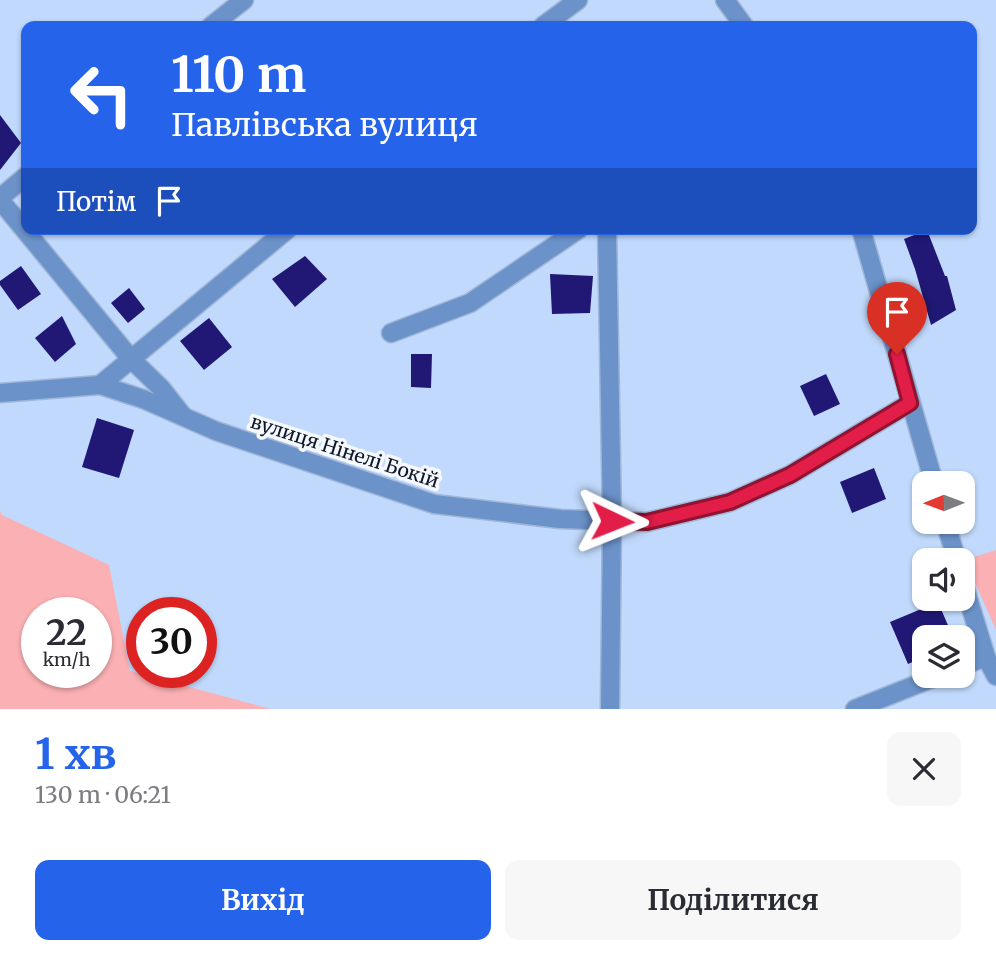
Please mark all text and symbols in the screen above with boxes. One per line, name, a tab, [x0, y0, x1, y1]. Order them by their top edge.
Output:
text: 110 m	[171, 44, 306, 105]
icon: left	[56, 49, 147, 140]
text: Павлівська вулиця	[171, 105, 478, 145]
icon: arrive	[150, 182, 188, 220]
text: Потім	[56, 185, 136, 218]
pin	[867, 282, 927, 354]
icon: arrive	[878, 293, 916, 331]
street label: вулиця Нінелі Бокій	[248, 409, 442, 493]
north arrow	[912, 471, 975, 534]
map controls	[912, 471, 975, 688]
position arrow	[575, 484, 649, 558]
button: sound	[912, 548, 975, 611]
speed limit sign: 30	[126, 597, 217, 688]
text: 22	[46, 611, 87, 655]
button: layers	[912, 625, 975, 688]
text: km/h	[43, 648, 90, 671]
text: 1 хв	[35, 728, 116, 780]
button: close	[887, 732, 961, 806]
text: 130 m · 06:21	[35, 780, 171, 809]
button: Вихід	[35, 860, 491, 940]
button: Поділитися	[505, 860, 961, 940]

